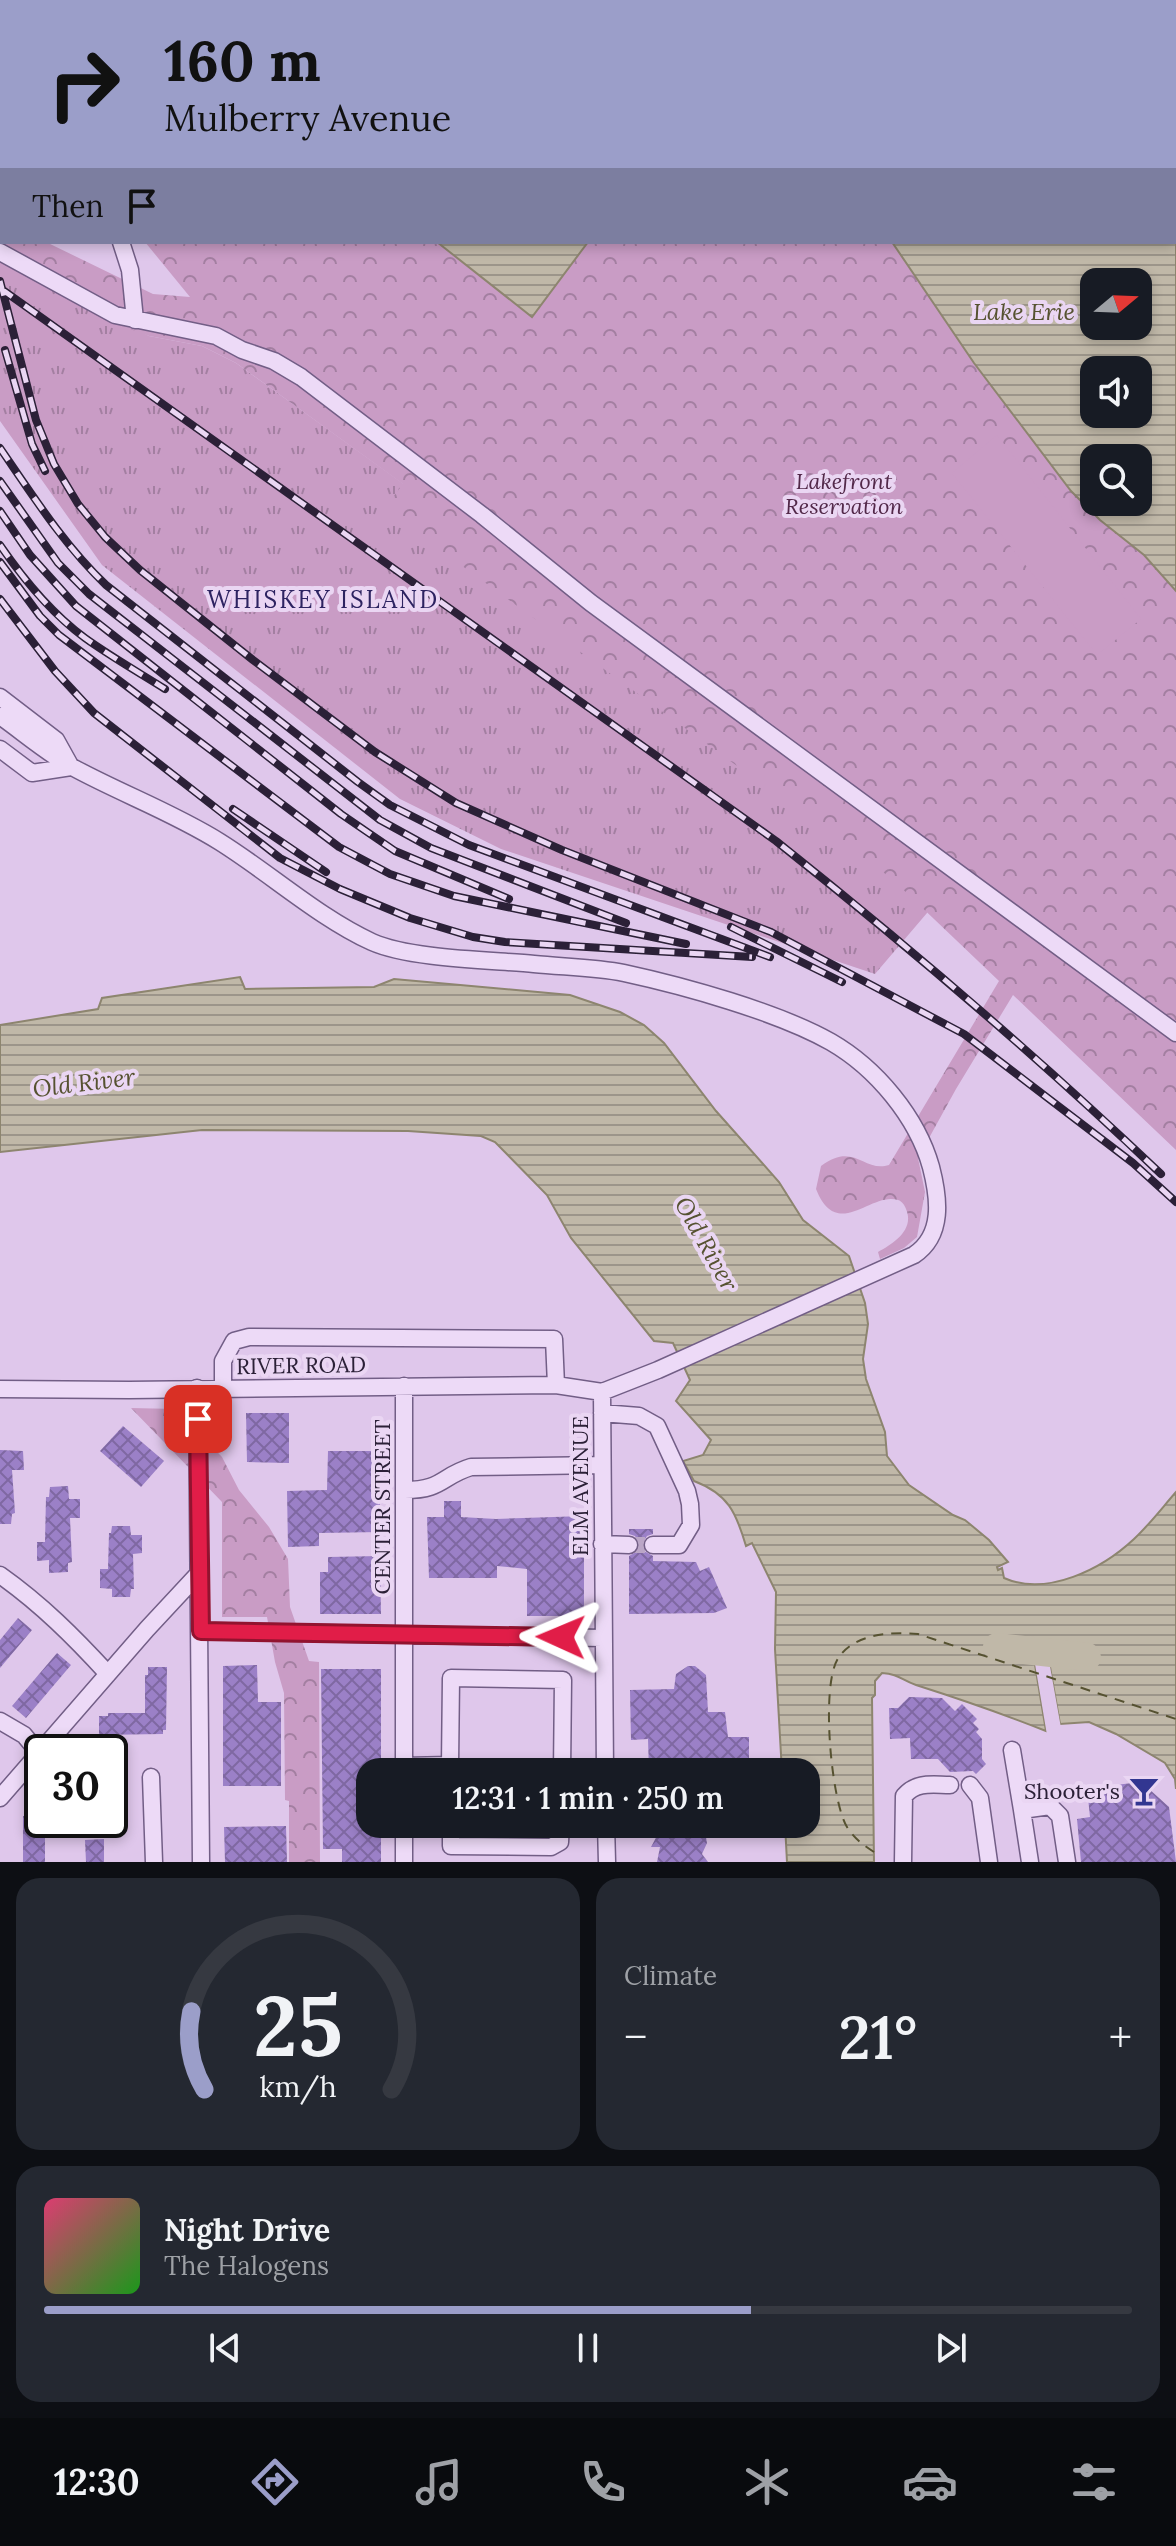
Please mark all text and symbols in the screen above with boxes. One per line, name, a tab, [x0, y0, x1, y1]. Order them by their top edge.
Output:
text: 160 m	[164, 25, 321, 96]
icon: right	[32, 32, 136, 136]
text: Mulberry Avenue	[164, 95, 451, 141]
icon: arrive	[120, 184, 164, 228]
text: Then	[32, 187, 104, 225]
north arrow	[1080, 268, 1152, 340]
map controls	[1080, 268, 1152, 516]
water label: Lake Erie	[973, 296, 1075, 327]
button: sound	[1080, 356, 1152, 428]
button: search	[1080, 444, 1152, 516]
park label: Lakefront Reservation	[785, 467, 903, 520]
district label: WHISKEY ISLAND	[207, 584, 439, 615]
water label: Old River	[31, 1061, 137, 1104]
water label: Old River	[668, 1191, 745, 1296]
street label: RIVER ROAD	[236, 1350, 366, 1380]
pin	[164, 1385, 232, 1453]
icon: arrive	[176, 1397, 220, 1441]
street label: ELM AVENUE	[566, 1416, 594, 1556]
street label: CENTER STREET	[368, 1419, 396, 1595]
position arrow	[519, 1595, 603, 1679]
speed limit sign: 30	[24, 1734, 128, 1838]
bar icon: Shooter's	[1127, 1774, 1161, 1808]
place label: Shooter's	[1024, 1777, 1120, 1805]
text: 12:31 · 1 min · 250 m	[452, 1779, 724, 1817]
text: Climate	[624, 1959, 717, 1992]
text: 25	[253, 1972, 343, 2079]
text: 21°	[839, 1999, 917, 2075]
text: −	[624, 2009, 647, 2065]
text: +	[1109, 2009, 1132, 2065]
text: km/h	[259, 2068, 337, 2105]
text: Night Drive	[164, 2211, 330, 2249]
text: The Halogens	[164, 2249, 329, 2282]
icon: previous	[203, 2326, 247, 2370]
icon: pause	[566, 2326, 610, 2370]
icon: next	[929, 2326, 973, 2370]
icon: directions	[247, 2454, 303, 2510]
icon: music	[411, 2454, 467, 2510]
icon: phone	[575, 2454, 631, 2510]
icon: climate	[739, 2454, 795, 2510]
icon: car	[902, 2454, 958, 2510]
icon: filters	[1066, 2454, 1122, 2510]
text: 12:30	[54, 2459, 140, 2505]

